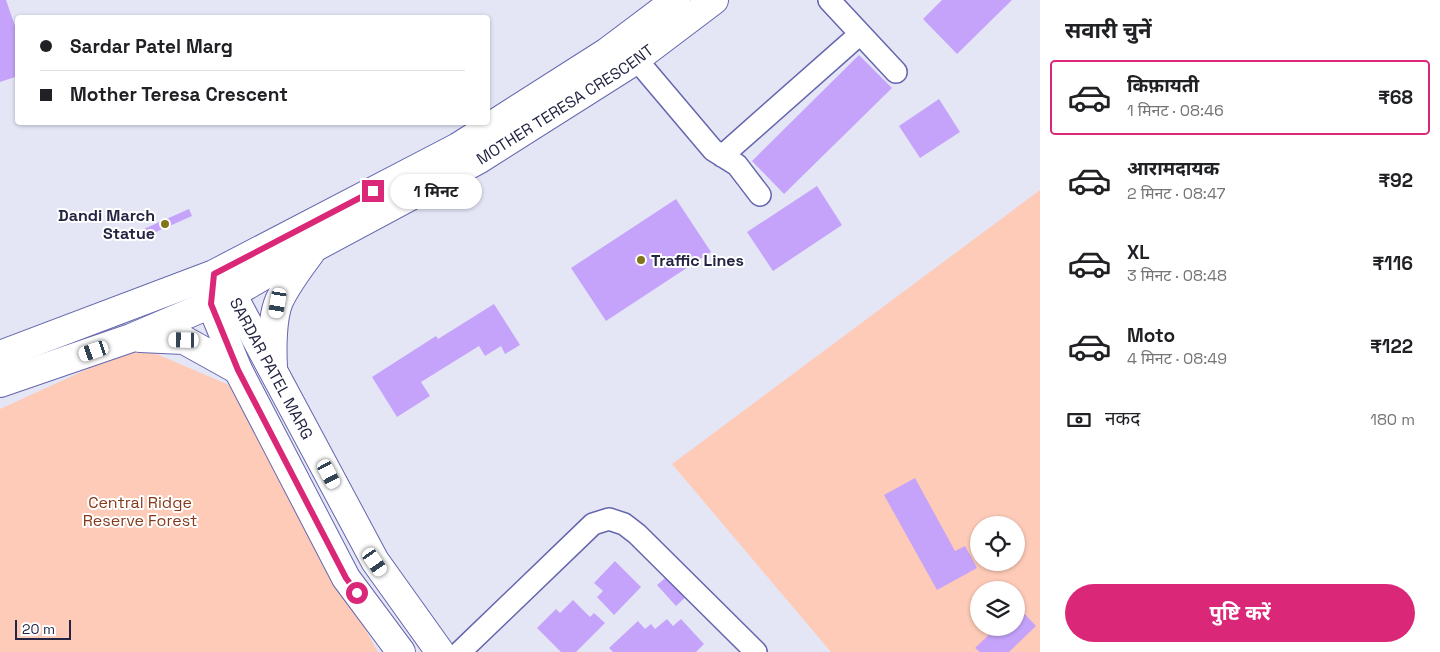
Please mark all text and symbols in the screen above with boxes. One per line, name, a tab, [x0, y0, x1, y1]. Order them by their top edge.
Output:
text: सवारी चुनें	[1065, 16, 1152, 44]
text: Sardar Patel Marg	[70, 34, 233, 59]
street label: MOTHER TERESA CRESCENT	[472, 40, 658, 169]
text: किफ़ायती	[1127, 73, 1199, 98]
icon: car	[1067, 75, 1112, 120]
text: Mother Teresa Crescent	[70, 82, 288, 107]
text: ₹68	[1378, 85, 1413, 110]
text: 1 मिनट · 08:46	[1127, 100, 1224, 121]
text: आरामदायक	[1127, 156, 1219, 181]
icon: car	[1067, 158, 1112, 203]
text: ₹92	[1378, 168, 1413, 193]
callout: 1 मिनट	[390, 174, 483, 208]
route end	[362, 180, 384, 202]
text: 1 मिनट	[414, 181, 458, 202]
text: 2 मिनट · 08:47	[1127, 183, 1225, 204]
place label: Dandi March Statue	[58, 205, 155, 244]
marker: Dandi March Statue	[159, 218, 171, 230]
text: XL	[1127, 240, 1150, 265]
icon: car	[1067, 241, 1112, 286]
place label: Traffic Lines	[651, 250, 744, 271]
text: ₹116	[1372, 251, 1413, 276]
marker: Traffic Lines	[635, 254, 647, 266]
text: 3 मिनट · 08:48	[1127, 265, 1227, 286]
car	[268, 287, 287, 319]
street label: SARDAR PATEL MARG	[225, 294, 318, 443]
text: Moto	[1127, 323, 1175, 348]
icon: car	[1067, 324, 1112, 369]
car	[168, 332, 199, 348]
text: ₹122	[1370, 334, 1413, 359]
car	[77, 339, 110, 363]
text: 4 मिनट · 08:49	[1127, 348, 1227, 369]
icon: cash	[1065, 406, 1093, 434]
text: नकद	[1105, 406, 1140, 431]
text: 180 m	[1370, 409, 1415, 430]
car	[315, 457, 342, 491]
park label: Central Ridge Reserve Forest	[83, 492, 197, 531]
map controls	[970, 516, 1025, 636]
button: locate	[970, 516, 1025, 571]
car	[360, 545, 389, 579]
button: layers	[970, 581, 1025, 636]
route start	[346, 582, 368, 604]
button: पुष्टि करें	[1065, 584, 1415, 642]
scale bar	[15, 617, 71, 640]
text: 20 m	[22, 620, 55, 638]

